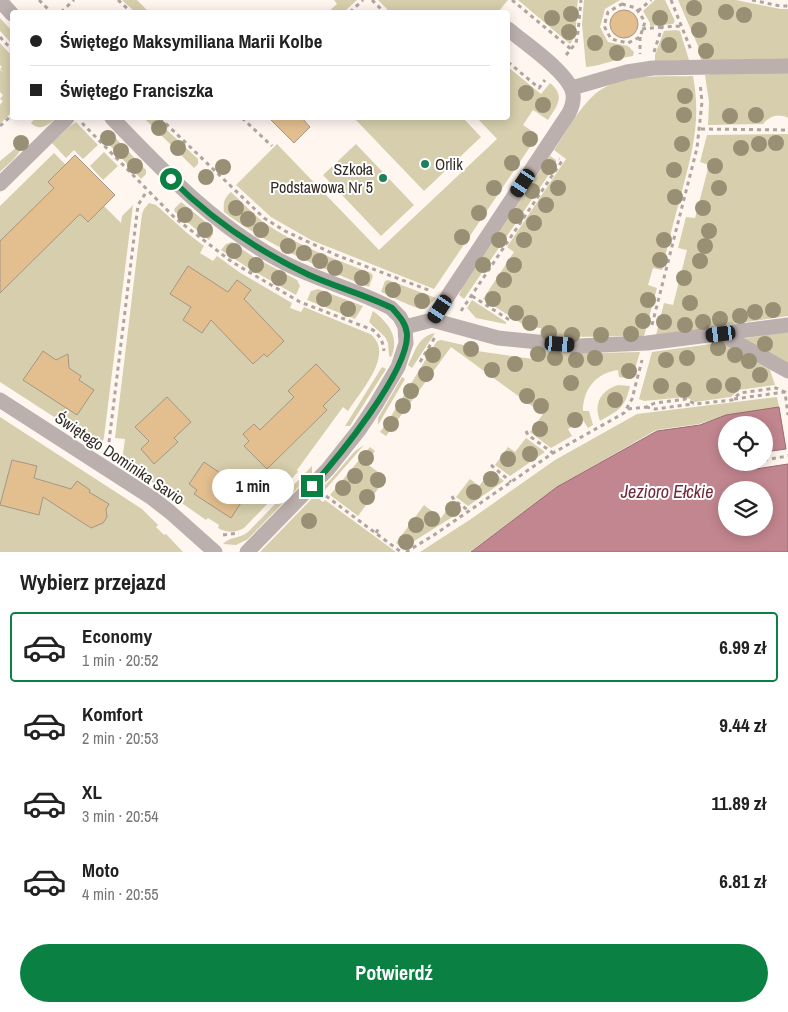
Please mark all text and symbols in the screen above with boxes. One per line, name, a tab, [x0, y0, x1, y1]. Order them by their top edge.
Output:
text: Świętego Maksymiliana Marii Kolbe	[60, 28, 322, 54]
text: Świętego Franciszka	[60, 77, 213, 103]
place label: Orlik	[435, 153, 463, 175]
place label: Szkoła Podstawowa Nr 5	[270, 158, 374, 198]
marker: Orlik	[419, 158, 431, 170]
car	[508, 166, 537, 200]
route start	[160, 168, 182, 190]
marker: Szkoła Podstawowa Nr 5	[377, 172, 389, 184]
car	[425, 292, 454, 326]
car	[705, 325, 736, 343]
car	[544, 335, 575, 353]
street label: Świętego Dominika Savio	[51, 406, 189, 510]
map controls	[718, 416, 773, 536]
button: locate	[718, 416, 773, 471]
callout: 1 min	[212, 468, 294, 504]
text: 1 min	[236, 475, 270, 497]
route end	[301, 475, 323, 497]
water label: Jezioro Ełckie	[620, 479, 713, 504]
button: layers	[718, 481, 773, 536]
text: Wybierz przejazd	[20, 567, 166, 597]
text: Economy	[82, 623, 152, 649]
icon: car	[22, 625, 67, 670]
text: 6.99 zł	[719, 634, 766, 660]
text: 1 min · 20:52	[82, 649, 159, 671]
text: Komfort	[82, 701, 143, 727]
icon: car	[22, 703, 67, 748]
text: 9.44 zł	[719, 712, 766, 738]
text: 2 min · 20:53	[82, 727, 159, 749]
text: XL	[82, 779, 102, 805]
icon: car	[22, 781, 67, 826]
text: 11.89 zł	[711, 790, 766, 816]
text: 3 min · 20:54	[82, 805, 159, 827]
text: Moto	[82, 857, 119, 883]
icon: car	[22, 859, 67, 904]
text: 6.81 zł	[719, 868, 766, 894]
text: 4 min · 20:55	[82, 883, 159, 905]
button: Potwierdź	[20, 944, 768, 1002]

